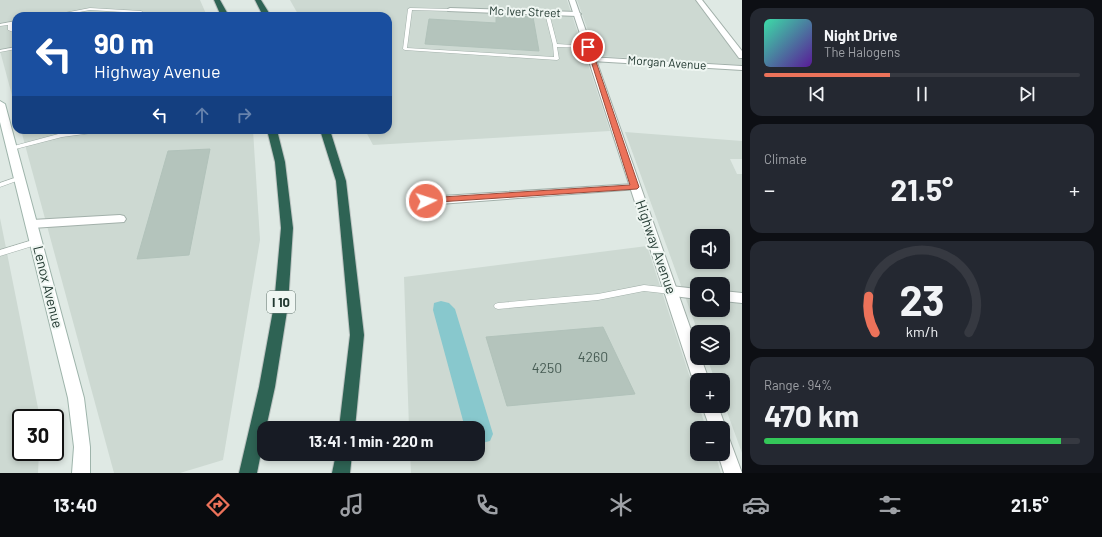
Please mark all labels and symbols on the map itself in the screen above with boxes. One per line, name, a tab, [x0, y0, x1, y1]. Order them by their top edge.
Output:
street label: Mc Iver Street	[489, 3, 561, 19]
pin	[571, 30, 605, 64]
street label: Morgan Avenue	[627, 52, 707, 72]
position arrow	[405, 180, 447, 222]
street label: Highway Avenue	[632, 198, 681, 296]
street label: Lenox Avenue	[30, 244, 67, 330]
road number: I 10	[267, 291, 295, 313]
house number: 4260	[578, 348, 608, 365]
house number: 4250	[532, 359, 562, 376]
speed limit sign: 30	[12, 409, 64, 461]

